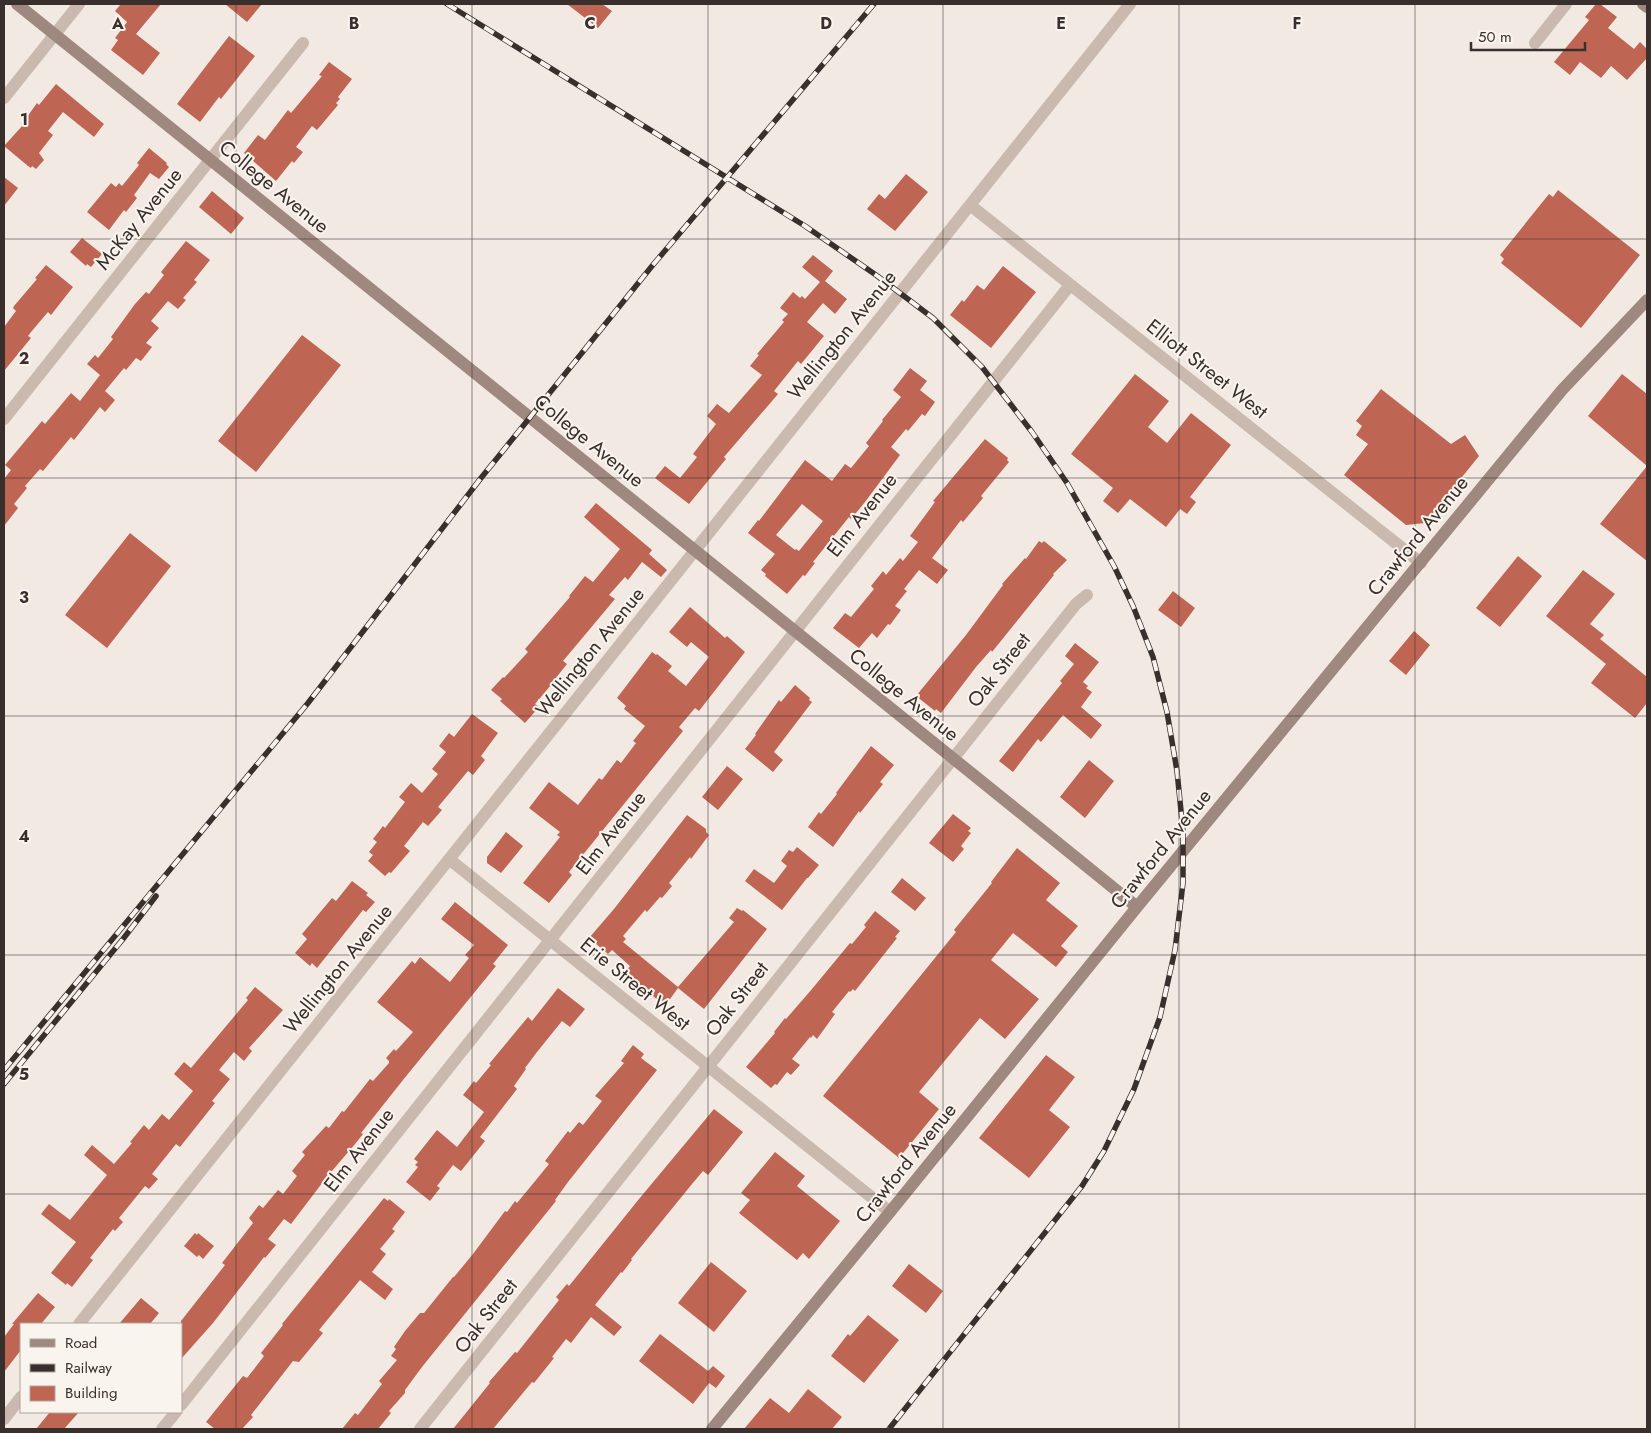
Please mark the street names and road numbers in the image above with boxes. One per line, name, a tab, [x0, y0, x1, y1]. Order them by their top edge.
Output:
street label: College Avenue	[213, 134, 335, 240]
street label: McKay Avenue	[89, 162, 189, 276]
street label: Wellington Avenue	[781, 264, 903, 406]
street label: Elliott Street West	[1140, 312, 1274, 426]
street label: College Avenue	[528, 388, 650, 494]
street label: Elm Avenue	[820, 467, 904, 563]
street label: Crawford Avenue	[1361, 470, 1475, 602]
street label: Wellington Avenue	[529, 581, 651, 723]
street label: Oak Street	[960, 626, 1038, 714]
street label: College Avenue	[843, 642, 965, 748]
street label: Crawford Avenue	[1104, 783, 1218, 915]
street label: Elm Avenue	[569, 785, 653, 881]
street label: Wellington Avenue	[277, 898, 399, 1040]
street label: Erie Street West	[574, 930, 697, 1038]
street label: Oak Street	[698, 955, 776, 1043]
street label: Crawford Avenue	[849, 1097, 963, 1229]
street label: Elm Avenue	[317, 1102, 401, 1198]
street label: Oak Street	[447, 1272, 525, 1360]

